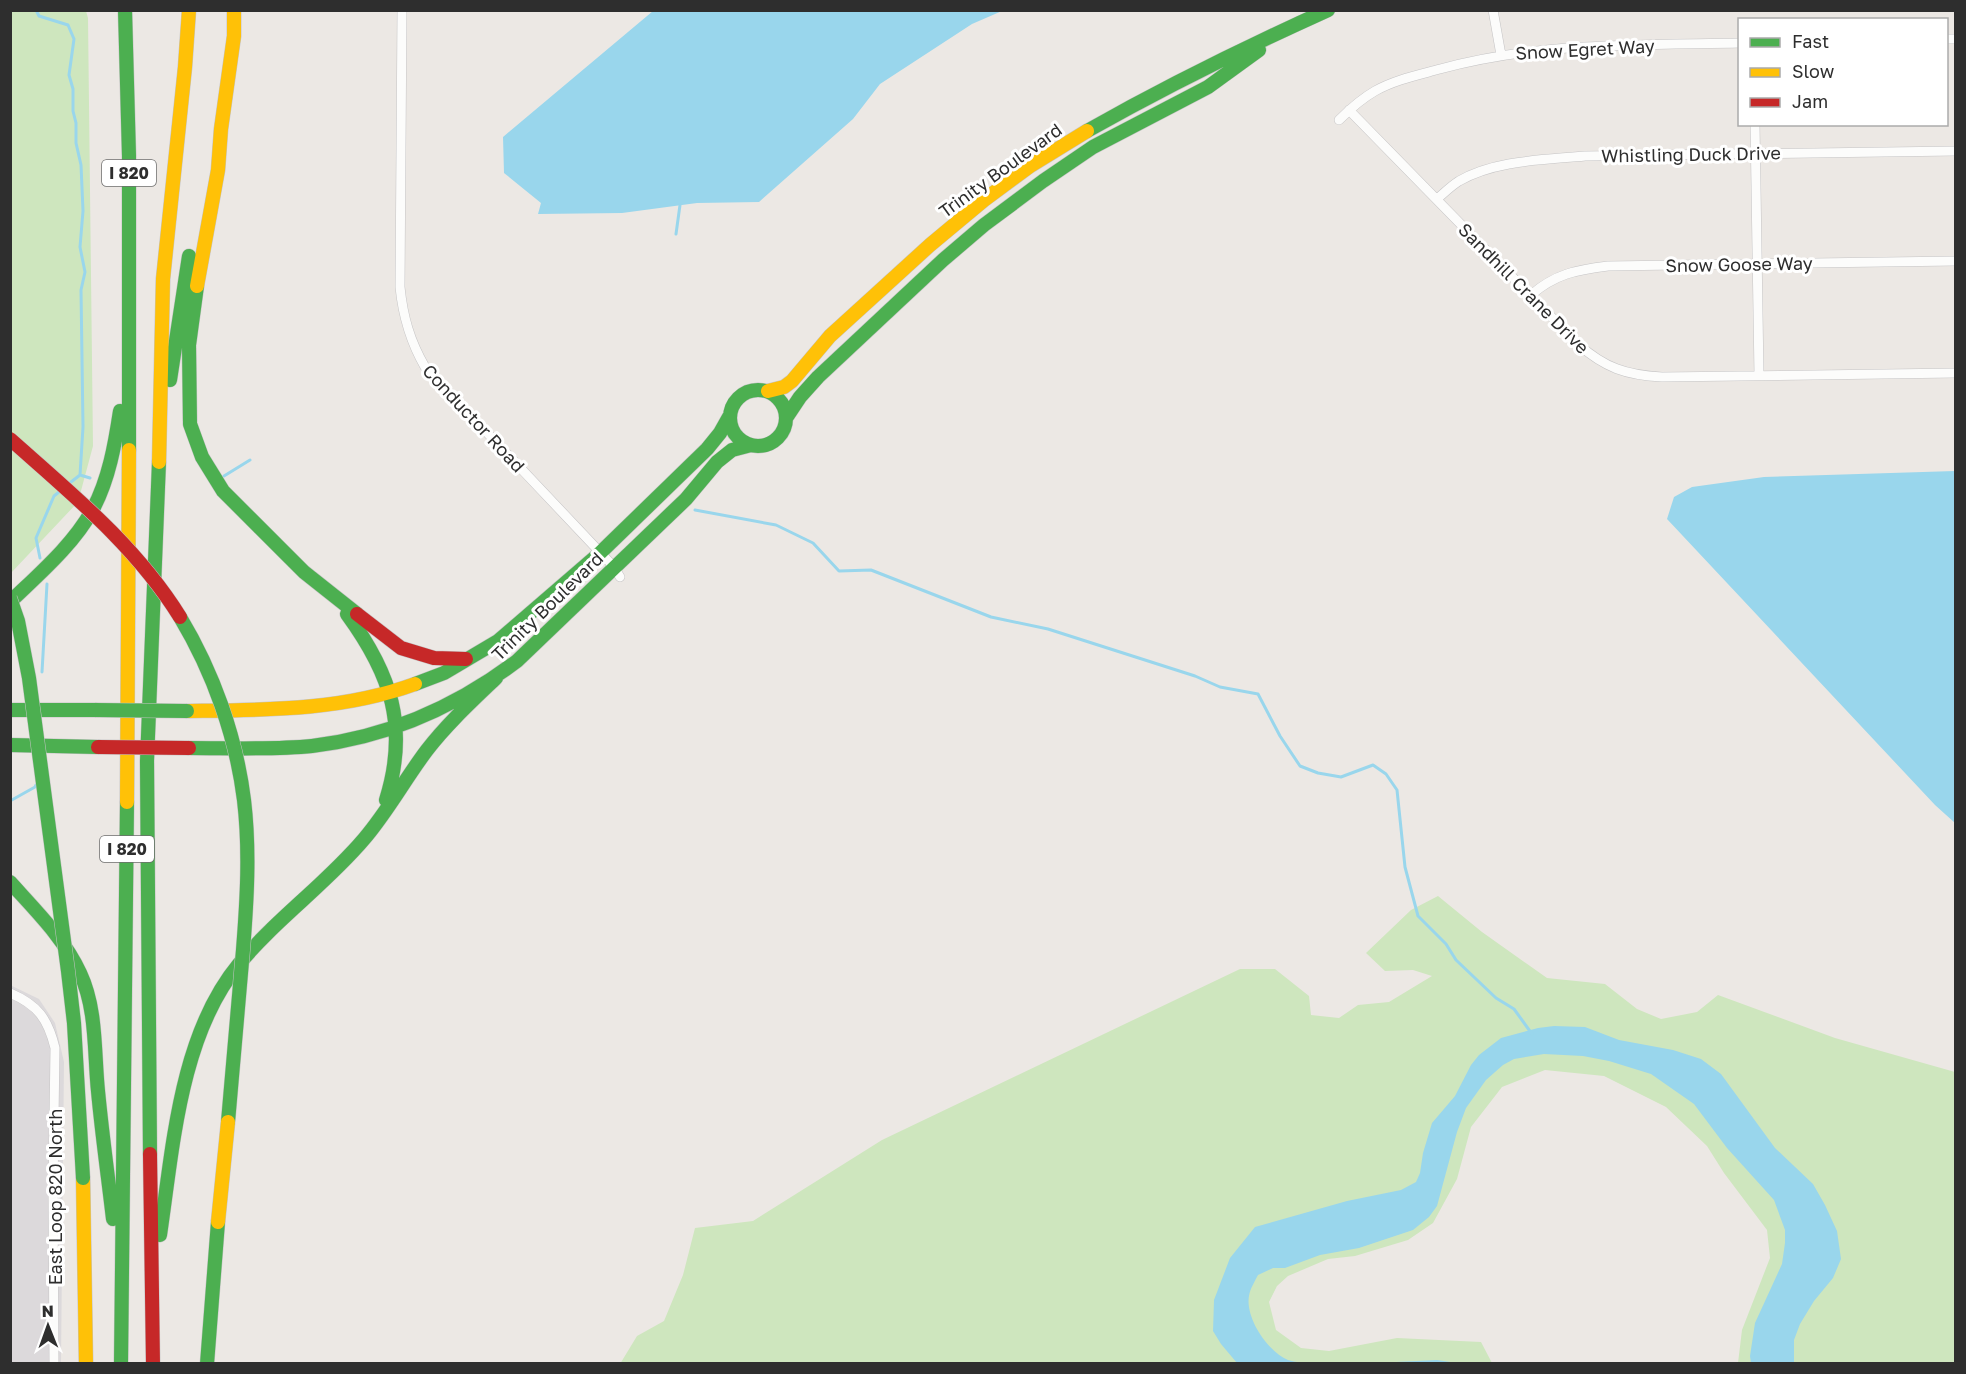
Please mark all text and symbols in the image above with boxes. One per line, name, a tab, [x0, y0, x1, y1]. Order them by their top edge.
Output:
legend	[1738, 18, 1948, 126]
text: Fast	[1792, 30, 1829, 52]
street label: Snow Egret Way	[1515, 34, 1655, 64]
text: Slow	[1792, 60, 1835, 82]
text: Jam	[1792, 90, 1828, 112]
street label: Trinity Boulevard	[934, 118, 1066, 222]
street label: Whistling Duck Drive	[1601, 141, 1781, 167]
road number: I 820	[102, 160, 156, 186]
street label: Sandhill Crane Drive	[1454, 218, 1594, 358]
street label: Snow Goose Way	[1665, 252, 1813, 276]
street label: Conductor Road	[418, 359, 530, 477]
street label: Trinity Boulevard	[487, 547, 607, 665]
road number: I 820	[100, 836, 154, 862]
street label: East Loop 820 North	[44, 1109, 66, 1285]
north arrow	[18, 1296, 78, 1356]
text: N	[41, 1301, 54, 1321]

